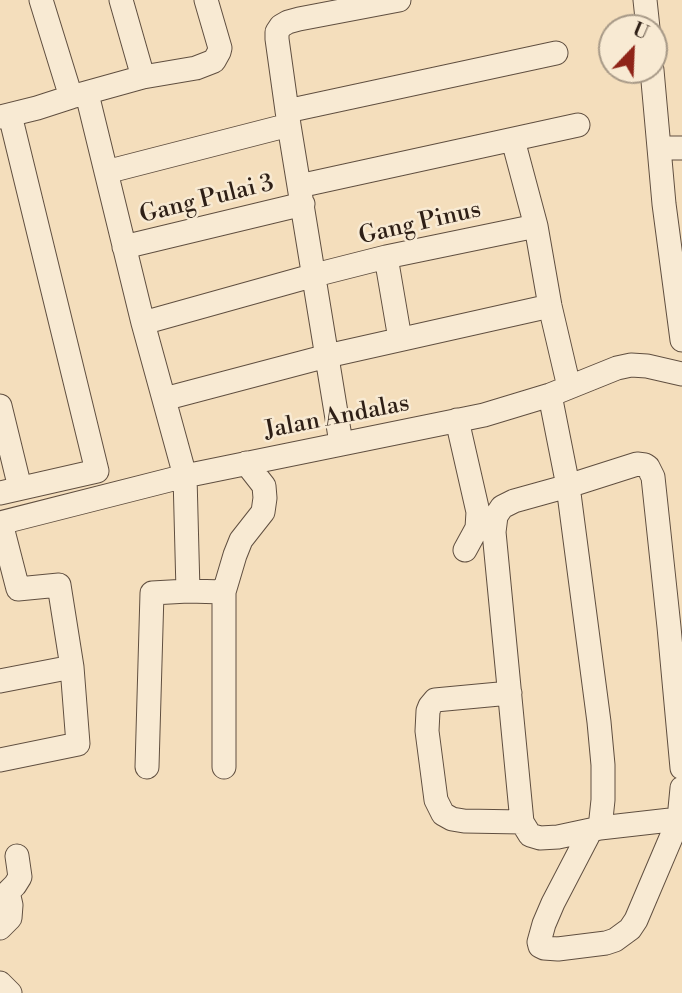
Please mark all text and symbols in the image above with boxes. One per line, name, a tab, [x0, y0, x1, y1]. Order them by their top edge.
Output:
north arrow	[598, 14, 668, 84]
text: U	[629, 18, 652, 45]
street label: Gang Pulai 3	[137, 169, 277, 231]
street label: Gang Pinus	[356, 196, 484, 252]
street label: Jalan Andalas	[262, 390, 412, 446]

